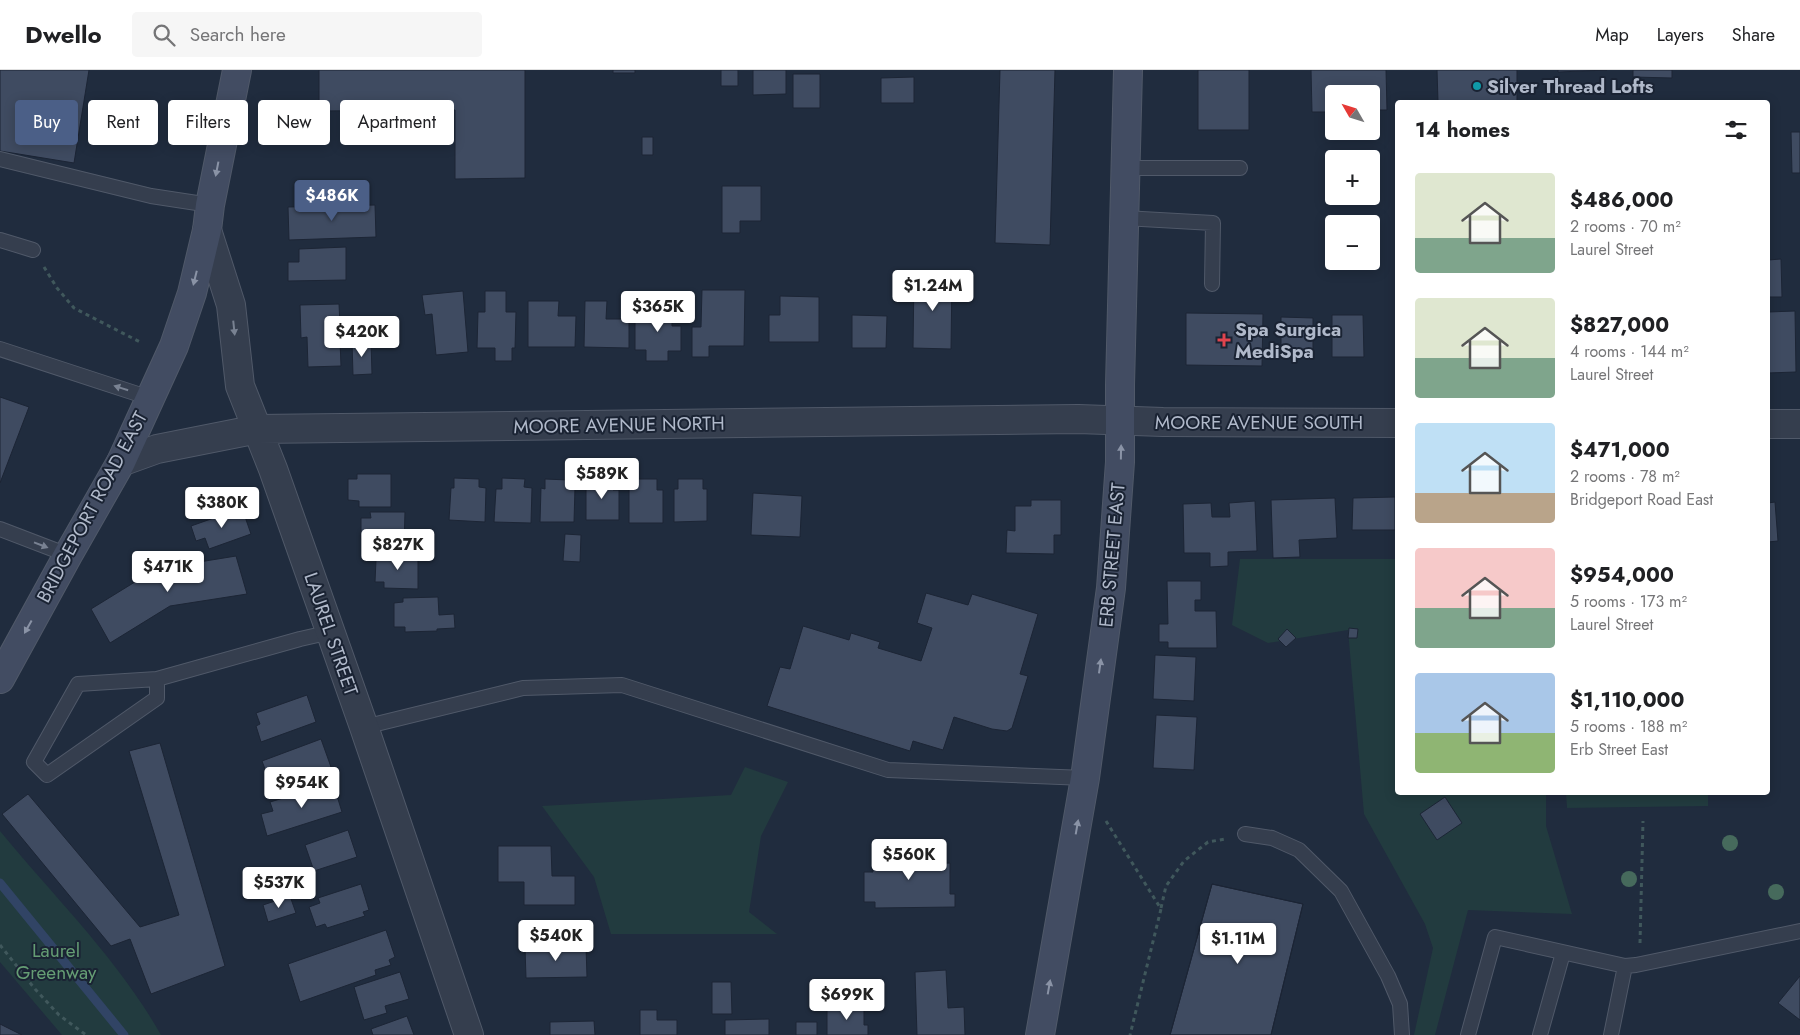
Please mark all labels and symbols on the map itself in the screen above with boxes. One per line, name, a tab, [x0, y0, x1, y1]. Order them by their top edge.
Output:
place label: Silver Thread Lofts	[1487, 73, 1654, 100]
marker: Silver Thread Lofts	[1471, 80, 1483, 92]
north arrow	[1325, 85, 1380, 140]
one-way arrow	[213, 162, 221, 177]
pin: $486K	[297, 180, 367, 222]
one-way arrow	[191, 270, 199, 285]
pin: $1.24M	[892, 270, 974, 312]
pin: $365K	[623, 290, 693, 333]
pin: $420K	[327, 316, 397, 358]
place label: Spa Surgica MediSpa	[1235, 316, 1341, 365]
one-way arrow	[230, 320, 238, 336]
marker: Spa Surgica MediSpa	[1217, 333, 1231, 347]
one-way arrow	[113, 384, 128, 391]
street label: BRIDGEPORT ROAD EAST	[30, 406, 154, 607]
street label: MOORE AVENUE SOUTH	[1155, 409, 1363, 436]
street label: MOORE AVENUE NORTH	[513, 410, 725, 440]
one-way arrow	[1117, 444, 1125, 460]
pin: $589K	[567, 458, 637, 500]
street label: ERB STREET EAST	[1092, 481, 1132, 628]
pin: $380K	[187, 486, 257, 529]
pin: $827K	[363, 528, 433, 571]
one-way arrow	[33, 541, 48, 549]
pin: $471K	[133, 550, 203, 593]
street label: LAUREL STREET	[297, 569, 365, 699]
one-way arrow	[24, 620, 32, 634]
one-way arrow	[1096, 658, 1104, 674]
pin: $954K	[267, 766, 337, 809]
one-way arrow	[1073, 819, 1081, 835]
pin: $560K	[874, 838, 944, 881]
pin: $537K	[244, 866, 314, 909]
pin: $540K	[521, 920, 591, 962]
pin: $1.11M	[1197, 922, 1279, 965]
park label: Laurel Greenway	[16, 937, 97, 986]
pin: $699K	[812, 978, 882, 1021]
one-way arrow	[1045, 979, 1053, 995]

